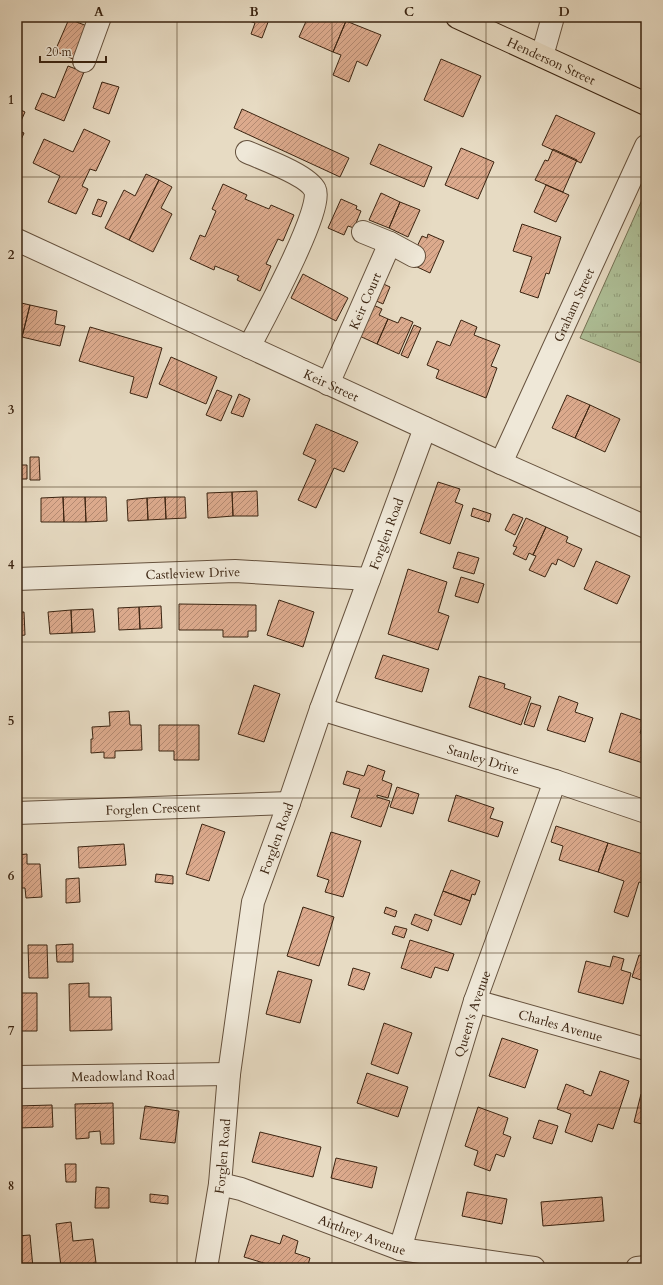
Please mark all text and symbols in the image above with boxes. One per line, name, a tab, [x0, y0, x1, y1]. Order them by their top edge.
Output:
text: A	[94, 3, 104, 21]
text: B	[249, 3, 259, 21]
text: C	[404, 3, 414, 21]
text: D	[558, 3, 570, 21]
street label: Henderson Street	[504, 33, 598, 90]
scale bar	[40, 38, 106, 64]
text: 20 m	[46, 44, 73, 60]
text: 1	[8, 91, 14, 109]
text: 2	[8, 246, 15, 264]
street label: Graham Street	[550, 265, 599, 345]
street label: Keir Court	[345, 270, 386, 332]
street label: Keir Street	[300, 365, 361, 406]
text: 3	[8, 401, 15, 419]
street label: Forglen Road	[365, 495, 408, 572]
text: 4	[8, 556, 15, 574]
street label: Castleview Drive	[145, 563, 241, 584]
text: 5	[8, 712, 14, 730]
street label: Stanley Drive	[445, 740, 522, 780]
street label: Forglen Crescent	[105, 798, 201, 820]
street label: Forglen Road	[256, 800, 298, 877]
text: 6	[8, 867, 15, 885]
street label: Queen's Avenue	[450, 968, 495, 1060]
street label: Charles Avenue	[516, 1006, 605, 1046]
text: 7	[8, 1022, 15, 1040]
street label: Meadowland Road	[71, 1067, 175, 1086]
street label: Forglen Road	[211, 1118, 235, 1195]
text: 8	[8, 1177, 14, 1195]
street label: Airthrey Avenue	[315, 1211, 407, 1260]

